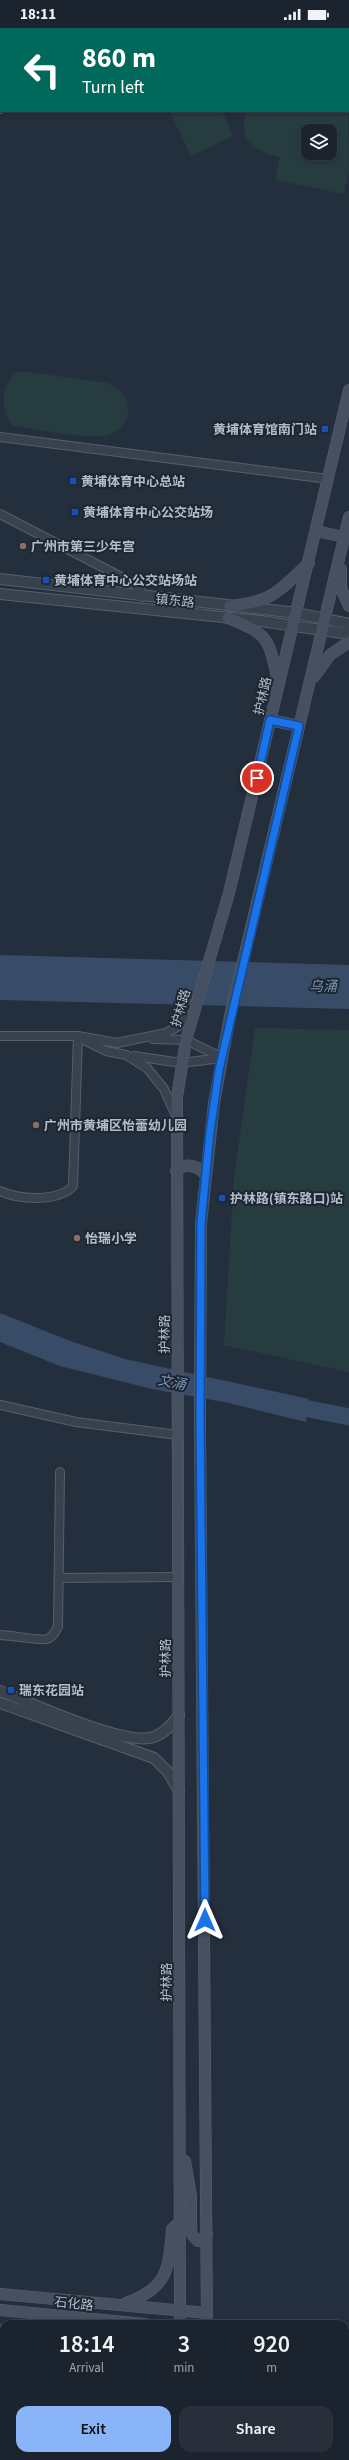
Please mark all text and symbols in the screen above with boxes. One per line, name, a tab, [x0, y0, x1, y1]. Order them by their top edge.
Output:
text: 18:11	[20, 4, 56, 25]
text: 860 m	[82, 38, 156, 78]
icon: left	[16, 44, 68, 96]
text: Turn left	[82, 75, 144, 100]
map controls	[301, 124, 337, 160]
button: layers	[301, 124, 337, 160]
place label: 黄埔体育馆南门站	[213, 421, 317, 439]
marker: 黄埔体育馆南门站	[320, 424, 330, 434]
place label: 黄埔体育中心总站	[81, 473, 185, 491]
marker: 黄埔体育中心总站	[68, 476, 78, 486]
place label: 黄埔体育中心公交站场	[83, 504, 213, 522]
marker: 黄埔体育中心公交站场	[70, 507, 80, 517]
place label: 广州市第三少年宫	[31, 538, 135, 556]
marker: 广州市第三少年宫	[18, 541, 28, 551]
place label: 黄埔体育中心公交站场站	[54, 572, 197, 590]
marker: 黄埔体育中心公交站场站	[41, 575, 51, 585]
street label: 镇东路	[155, 590, 195, 612]
street label: 护林路	[250, 675, 276, 717]
pin	[240, 761, 274, 795]
icon: arrive	[246, 767, 268, 789]
water label: 乌涌	[309, 977, 339, 997]
street label: 护林路	[167, 987, 195, 1030]
place label: 广州市黄埔区怡蕾幼儿园	[44, 1117, 187, 1135]
marker: 广州市黄埔区怡蕾幼儿园	[31, 1120, 41, 1130]
place label: 护林路(镇东路口)站	[230, 1190, 343, 1208]
marker: 护林路(镇东路口)站	[217, 1193, 227, 1203]
place label: 怡瑞小学	[85, 1230, 137, 1248]
marker: 怡瑞小学	[72, 1233, 82, 1243]
street label: 护林路	[156, 1314, 174, 1354]
water label: 文涌	[156, 1370, 189, 1396]
street label: 护林路	[157, 1638, 175, 1678]
place label: 瑞东花园站	[19, 1682, 84, 1700]
marker: 瑞东花园站	[6, 1685, 16, 1695]
position arrow	[184, 1899, 226, 1941]
street label: 护林路	[158, 1962, 176, 2002]
street label: 石化路	[54, 2293, 94, 2315]
text: 18:14	[59, 2327, 115, 2362]
text: 3	[178, 2327, 190, 2362]
text: 920	[253, 2327, 290, 2362]
text: Arrival	[69, 2359, 104, 2377]
text: min	[173, 2359, 194, 2377]
text: m	[266, 2359, 277, 2377]
button: Exit	[16, 2406, 171, 2452]
button: Share	[179, 2406, 333, 2452]

